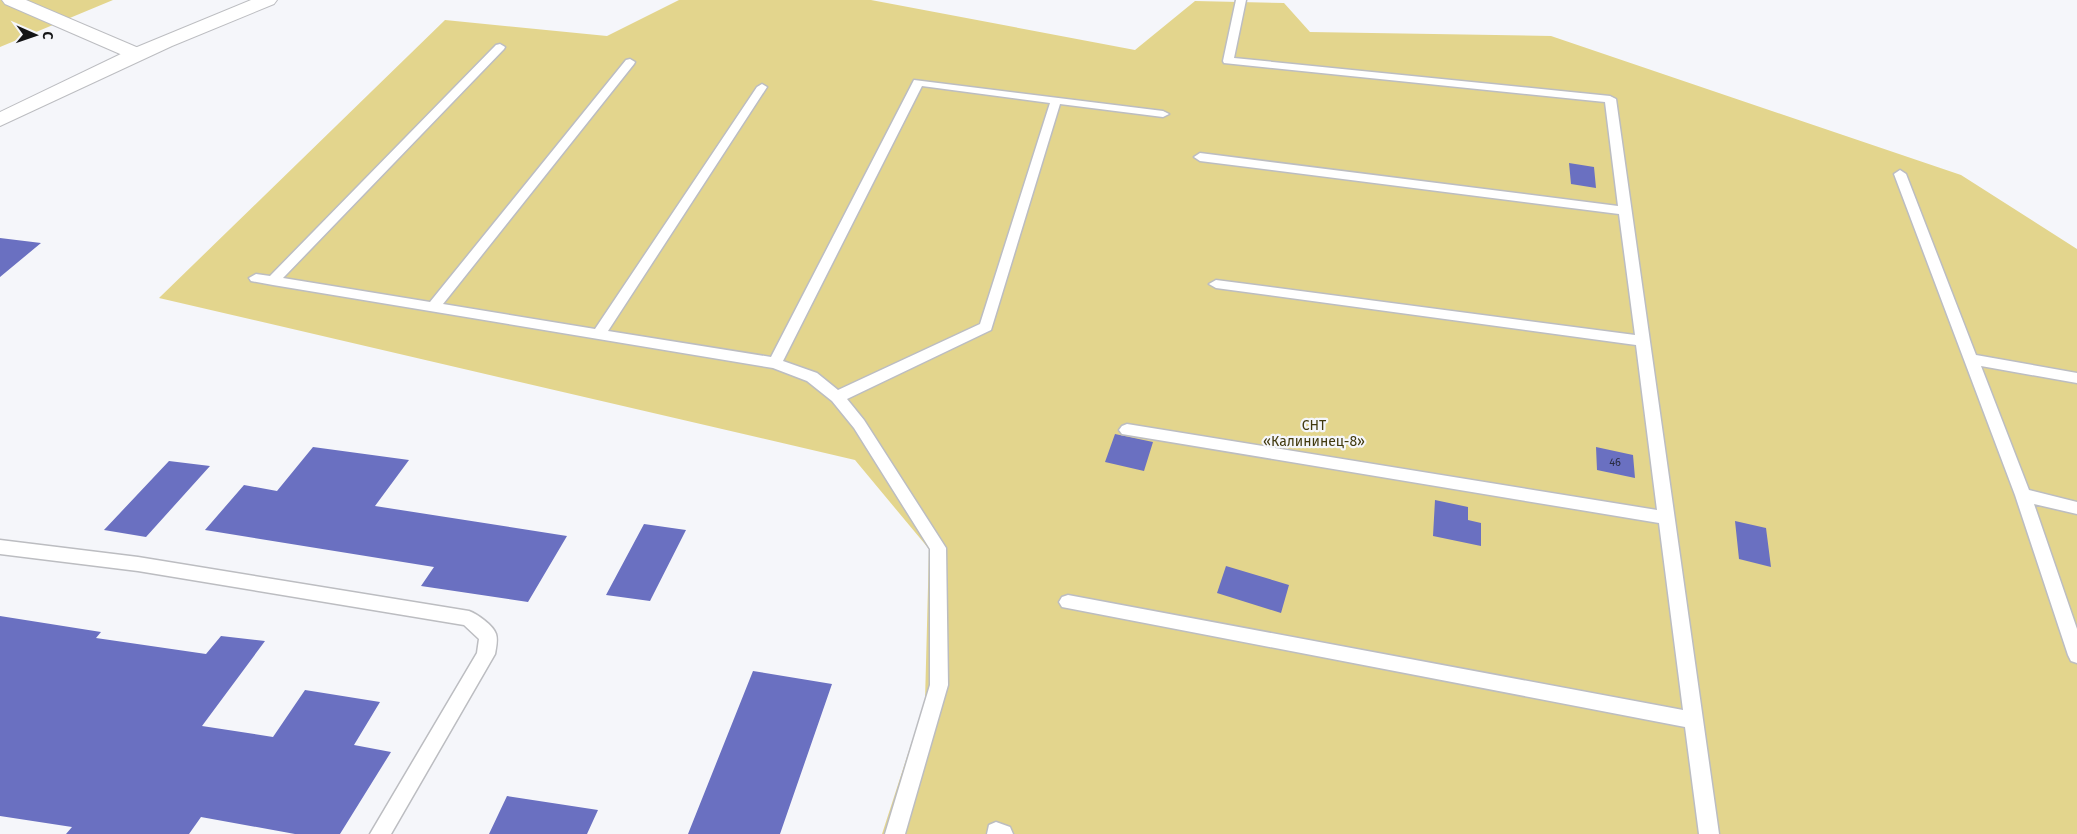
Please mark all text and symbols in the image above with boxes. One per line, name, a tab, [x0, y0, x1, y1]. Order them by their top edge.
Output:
north arrow	[10, 10, 60, 60]
text: С	[39, 31, 56, 40]
park label: СНТ «Калининец-8»	[1263, 417, 1365, 450]
house number: 46	[1609, 456, 1621, 469]

